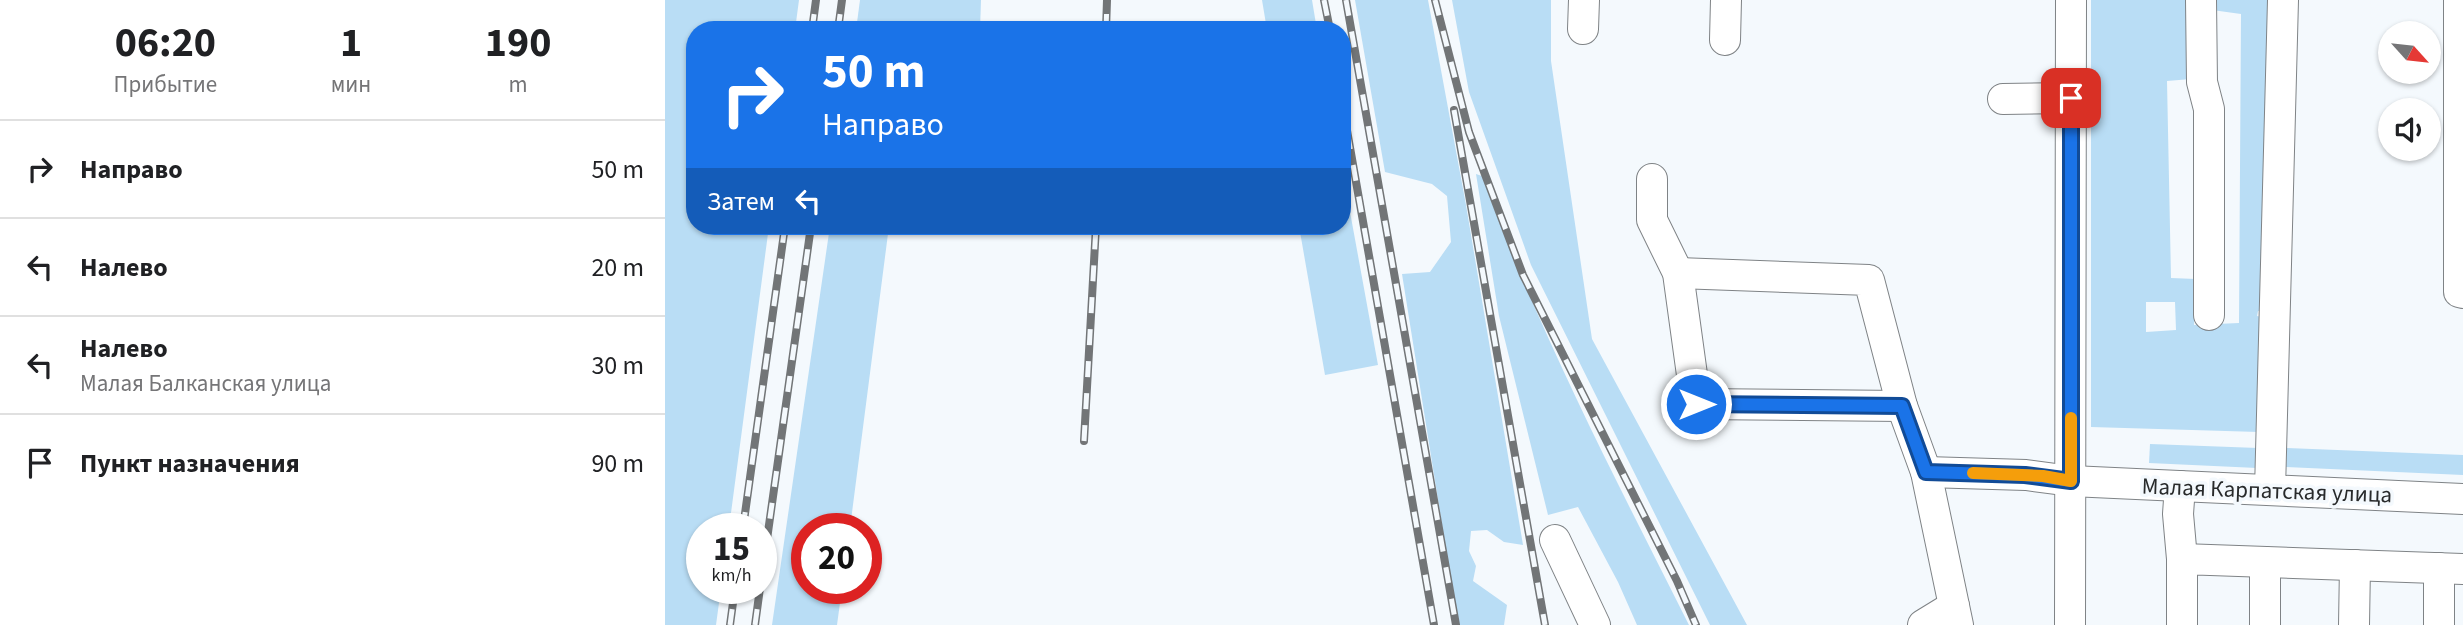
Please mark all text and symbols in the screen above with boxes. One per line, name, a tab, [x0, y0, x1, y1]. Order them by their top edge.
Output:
text: 06:20	[115, 13, 216, 73]
text: 1	[340, 13, 362, 73]
text: 190	[485, 13, 551, 73]
north arrow	[2378, 21, 2441, 84]
map controls	[2378, 21, 2441, 161]
text: 50 m	[822, 37, 926, 107]
icon: right	[707, 49, 798, 140]
text: Прибытие	[114, 68, 217, 101]
text: мин	[331, 68, 371, 101]
text: m	[509, 68, 528, 101]
pin	[2041, 68, 2101, 128]
icon: arrive	[2052, 79, 2090, 117]
button: sound	[2378, 98, 2441, 161]
text: Направо	[822, 102, 944, 148]
icon: right	[21, 150, 59, 188]
text: Направо	[80, 151, 183, 188]
text: 50 m	[591, 151, 644, 188]
icon: left	[789, 182, 827, 220]
text: Затем	[707, 183, 775, 220]
icon: left	[21, 248, 59, 286]
text: Налево	[80, 249, 168, 286]
text: 20 m	[591, 249, 644, 286]
text: Налево	[80, 330, 168, 367]
icon: left	[21, 346, 59, 384]
text: 30 m	[591, 347, 644, 384]
text: Малая Балканская улица	[80, 367, 331, 400]
position arrow	[1659, 367, 1733, 441]
icon: arrive	[21, 444, 59, 482]
text: Пункт назначения	[80, 445, 300, 482]
text: 90 m	[591, 445, 644, 482]
street label: Малая Карпатская улица	[2141, 470, 2393, 511]
speed limit sign: 20	[791, 513, 882, 604]
text: 15	[713, 524, 750, 574]
text: km/h	[712, 563, 751, 588]

